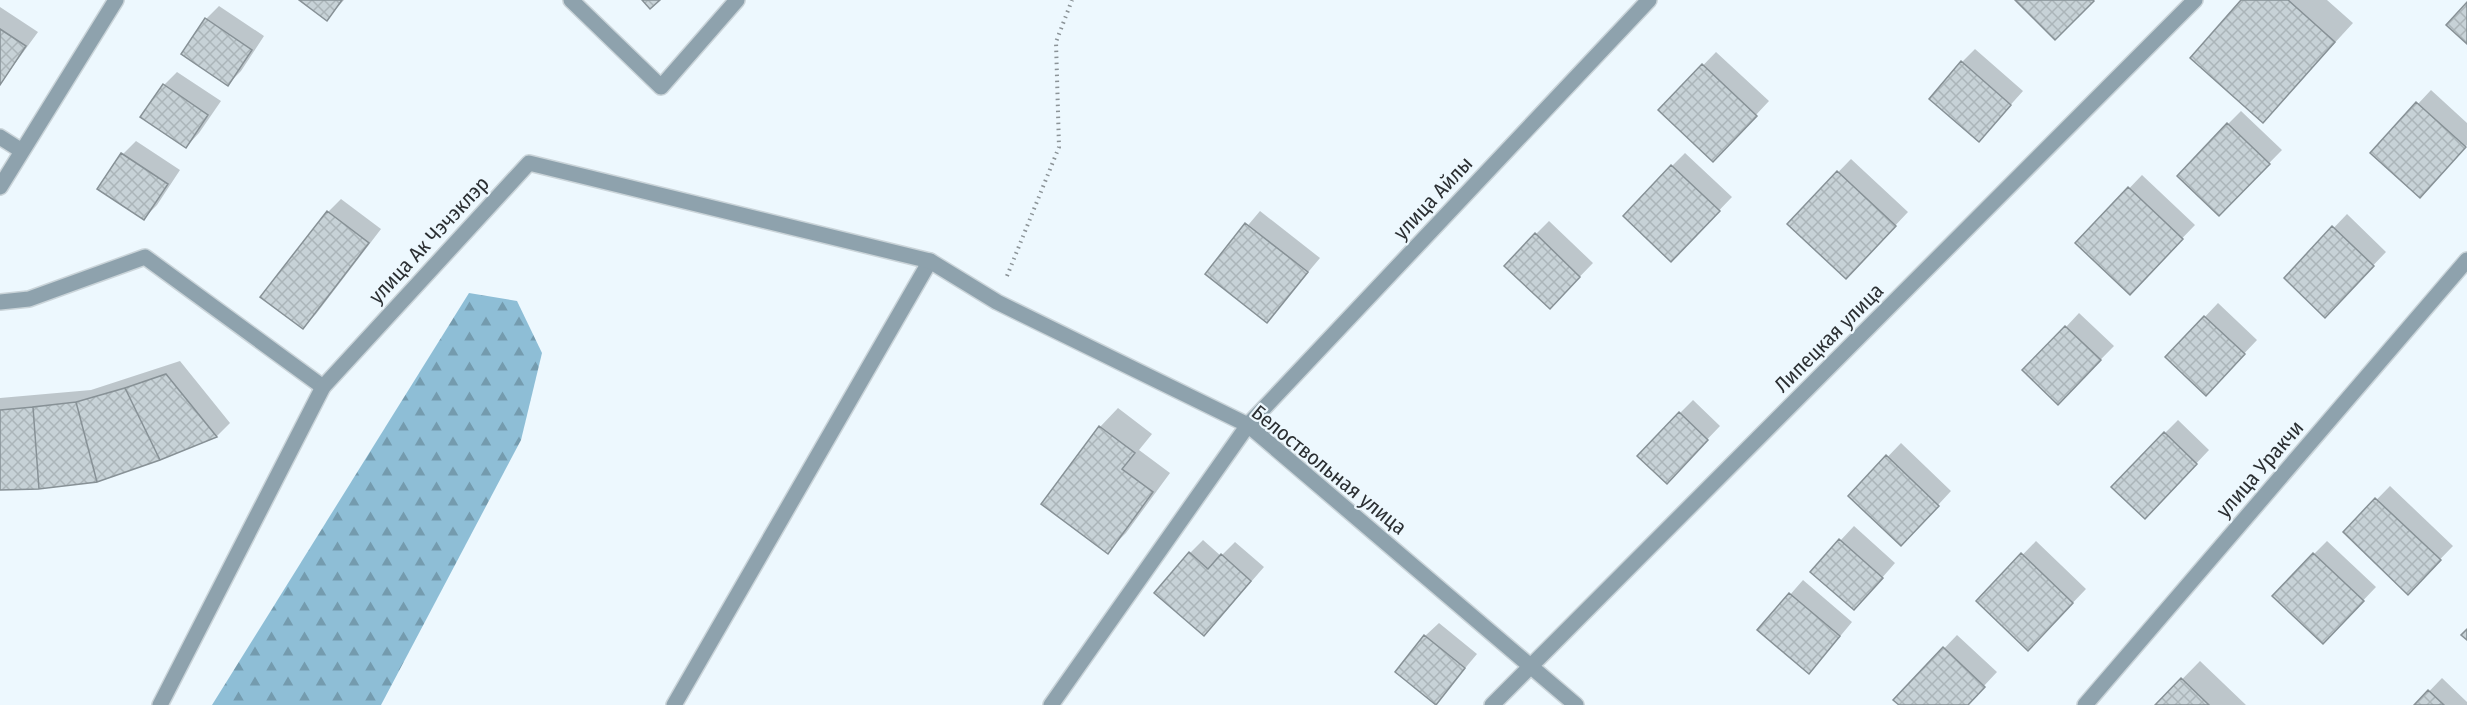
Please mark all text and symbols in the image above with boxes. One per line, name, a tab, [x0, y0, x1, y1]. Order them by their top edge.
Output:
street label: улица Айлы	[1388, 151, 1478, 245]
street label: улица Ак Чэчэклэр	[363, 171, 495, 309]
street label: Липецкая улица	[1769, 278, 1889, 398]
street label: Белоствольная улица	[1246, 400, 1412, 540]
street label: улица Уракчи	[2211, 415, 2309, 523]

